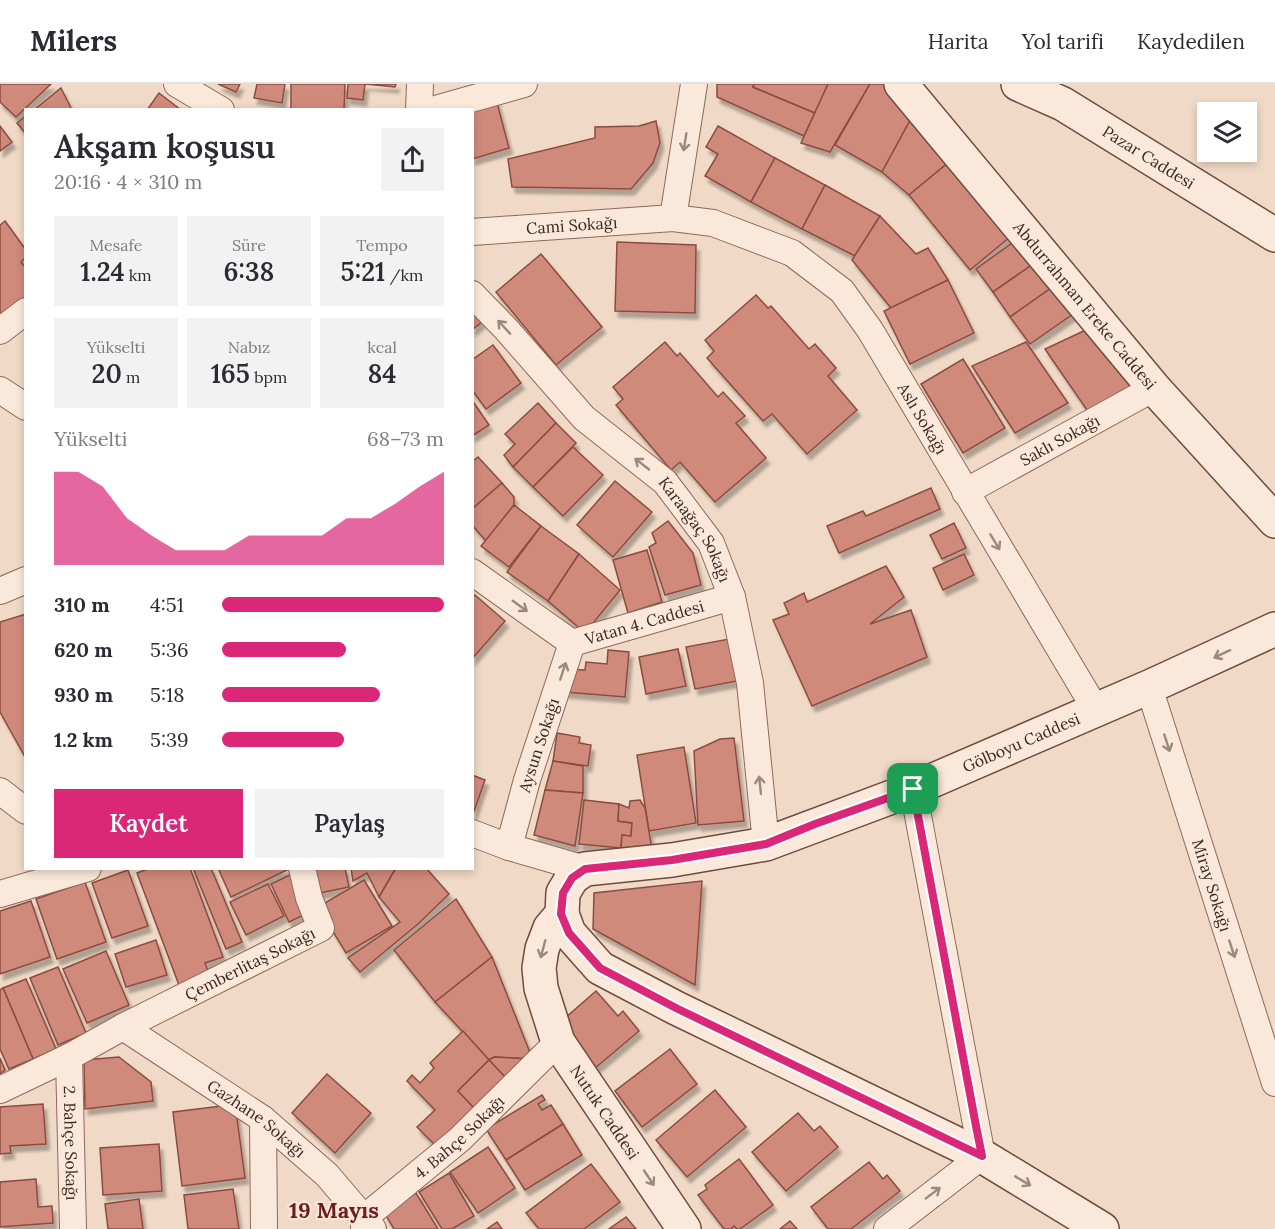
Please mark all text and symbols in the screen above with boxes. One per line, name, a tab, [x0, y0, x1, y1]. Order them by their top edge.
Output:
text: Milers	[30, 23, 117, 59]
text: Harita	[928, 28, 989, 55]
text: Yol tarifi	[1022, 28, 1104, 55]
text: Kaydedilen	[1137, 28, 1245, 55]
map controls	[1197, 102, 1257, 162]
button: layers	[1197, 102, 1257, 162]
street label: Pazar Caddesi	[1099, 121, 1198, 193]
text: Akşam koşusu	[54, 125, 275, 167]
button: share	[381, 128, 444, 191]
one-way arrow	[679, 131, 690, 151]
text: 20:16 · 4 × 310 m	[54, 169, 202, 194]
street label: Cami Sokağı	[525, 212, 618, 238]
street label: Abdurrahman Ereke Caddesi	[1009, 216, 1161, 394]
text: Mesafe	[90, 235, 142, 255]
text: Süre	[232, 235, 266, 255]
text: Tempo	[356, 235, 408, 255]
text: 1.24	[80, 255, 125, 288]
text: 6:38	[224, 255, 274, 288]
text: 5:21	[341, 255, 385, 288]
text: km	[125, 265, 152, 285]
text: /km	[385, 265, 423, 285]
one-way arrow	[497, 320, 511, 335]
text: Yükselti	[87, 337, 145, 357]
text: Nabız	[228, 337, 270, 357]
text: kcal	[367, 337, 397, 357]
text: 20	[92, 357, 122, 390]
text: 165	[211, 357, 250, 390]
text: 84	[368, 357, 396, 390]
text: m	[122, 367, 140, 387]
text: bpm	[250, 367, 287, 387]
street label: Aslı Sokağı	[893, 378, 952, 458]
street label: Saklı Sokağı	[1016, 410, 1103, 470]
text: Yükselti	[54, 426, 127, 451]
text: 68–73 m	[367, 426, 444, 451]
one-way arrow	[634, 458, 650, 471]
street label: Karaağaç Sokağı	[655, 473, 735, 585]
one-way arrow	[989, 533, 1001, 550]
text: 310 m	[54, 592, 110, 617]
text: 4:51	[150, 592, 184, 617]
street label: Vatan 4. Caddesi	[582, 596, 706, 649]
one-way arrow	[511, 600, 527, 612]
text: 620 m	[54, 637, 113, 662]
text: 5:36	[150, 637, 189, 662]
one-way arrow	[1213, 648, 1231, 660]
one-way arrow	[558, 662, 569, 681]
text: 930 m	[54, 682, 113, 707]
text: 5:18	[150, 682, 184, 707]
street label: Aysun Sokağı	[514, 695, 563, 796]
street label: Gölboyu Caddesi	[959, 708, 1083, 777]
text: 1.2 km	[54, 727, 113, 752]
text: 5:39	[150, 727, 189, 752]
one-way arrow	[1162, 733, 1173, 752]
pin	[887, 763, 938, 814]
icon: arrive	[896, 772, 929, 805]
one-way arrow	[755, 776, 766, 796]
button: Kaydet	[54, 789, 243, 858]
button: Paylaş	[255, 789, 444, 858]
street label: Miray Sokağı	[1188, 837, 1236, 934]
street label: Çemberlitaş Sokağı	[181, 923, 318, 1005]
one-way arrow	[537, 939, 548, 958]
one-way arrow	[1227, 939, 1238, 958]
street label: Nutuk Caddesi	[566, 1061, 644, 1163]
street label: Gazhane Sokağı	[204, 1075, 310, 1162]
street label: 2. Bahçe Sokağı	[60, 1085, 82, 1201]
street label: 4. Bahçe Sokağı	[410, 1091, 508, 1183]
one-way arrow	[643, 1169, 655, 1185]
one-way arrow	[1014, 1176, 1031, 1188]
one-way arrow	[925, 1187, 941, 1200]
district label: 19 Mayıs	[289, 1196, 379, 1224]

